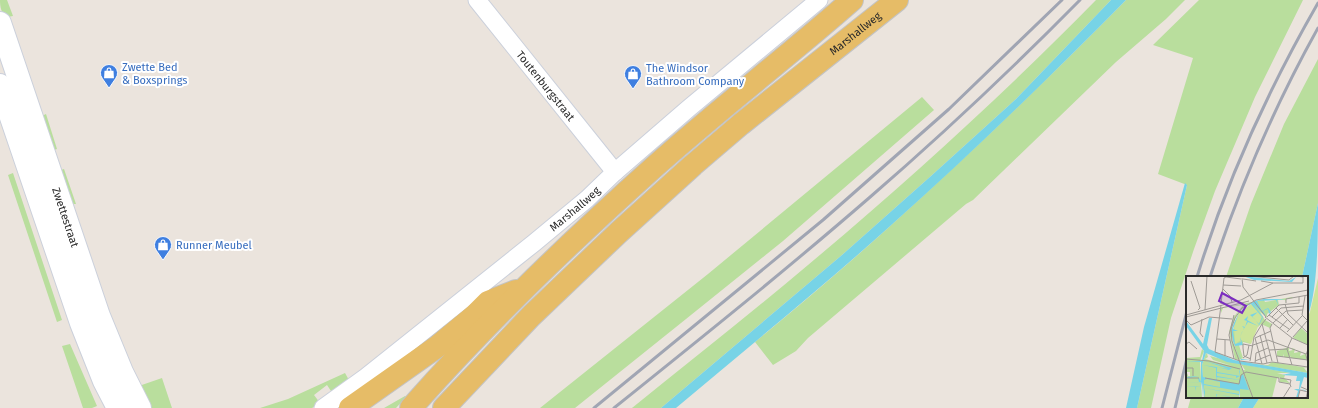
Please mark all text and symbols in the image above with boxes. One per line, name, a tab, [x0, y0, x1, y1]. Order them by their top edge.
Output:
street label: Marshallweg	[827, 9, 884, 58]
street label: Toutenburgstraat	[514, 49, 577, 124]
place label: Zwette Bed & Boxsprings	[122, 61, 187, 87]
place label: The Windsor Bathroom Company	[646, 62, 745, 88]
shop icon: Zwette Bed & Boxsprings	[99, 63, 119, 88]
shop icon: The Windsor Bathroom Company	[623, 64, 643, 89]
street label: Marshallweg	[547, 184, 603, 234]
street label: Zwettestraat	[49, 186, 81, 249]
shop icon: Runner Meubel	[153, 235, 173, 260]
place label: Runner Meubel	[176, 239, 252, 252]
inset map	[1186, 276, 1308, 398]

